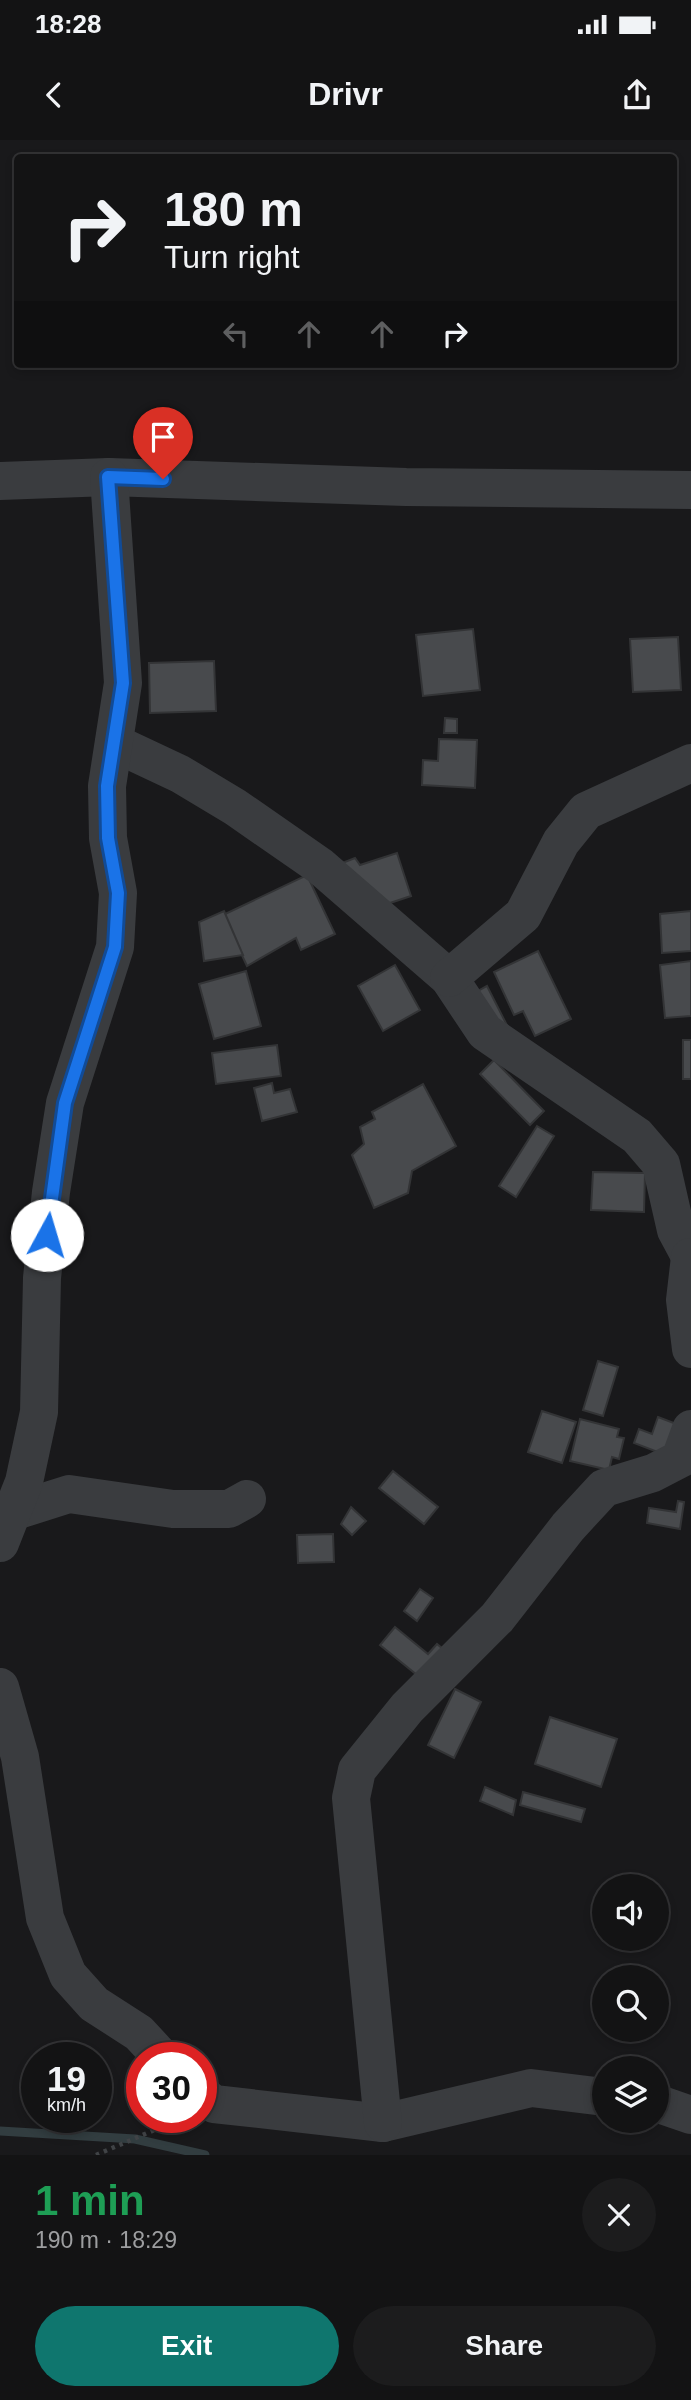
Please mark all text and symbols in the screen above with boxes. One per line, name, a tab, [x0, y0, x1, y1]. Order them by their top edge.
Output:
text: 18:28	[35, 9, 102, 39]
icon: back	[35, 76, 73, 114]
text: Drivr	[308, 76, 383, 112]
icon: share	[618, 76, 656, 114]
icon: right	[49, 182, 140, 273]
text: 180 m	[164, 182, 303, 236]
text: Turn right	[164, 239, 300, 275]
icon: left	[217, 315, 255, 353]
icon: ahead	[290, 315, 328, 353]
icon: ahead	[363, 315, 401, 353]
icon: right	[436, 315, 474, 353]
pin	[133, 407, 193, 479]
icon: arrive	[144, 418, 182, 456]
position arrow	[10, 1198, 84, 1272]
map controls	[592, 1874, 669, 2133]
button: sound	[592, 1874, 669, 1951]
button: search	[592, 1965, 669, 2042]
speed limit sign: 30	[126, 2042, 217, 2133]
button: layers	[592, 2056, 669, 2133]
text: 19	[47, 2059, 86, 2098]
text: km/h	[47, 2095, 86, 2115]
text: 1 min	[35, 2177, 145, 2224]
button: close	[582, 2178, 656, 2252]
text: 190 m · 18:29	[35, 2227, 177, 2253]
button: Exit	[35, 2306, 339, 2386]
button: Share	[353, 2306, 656, 2386]

